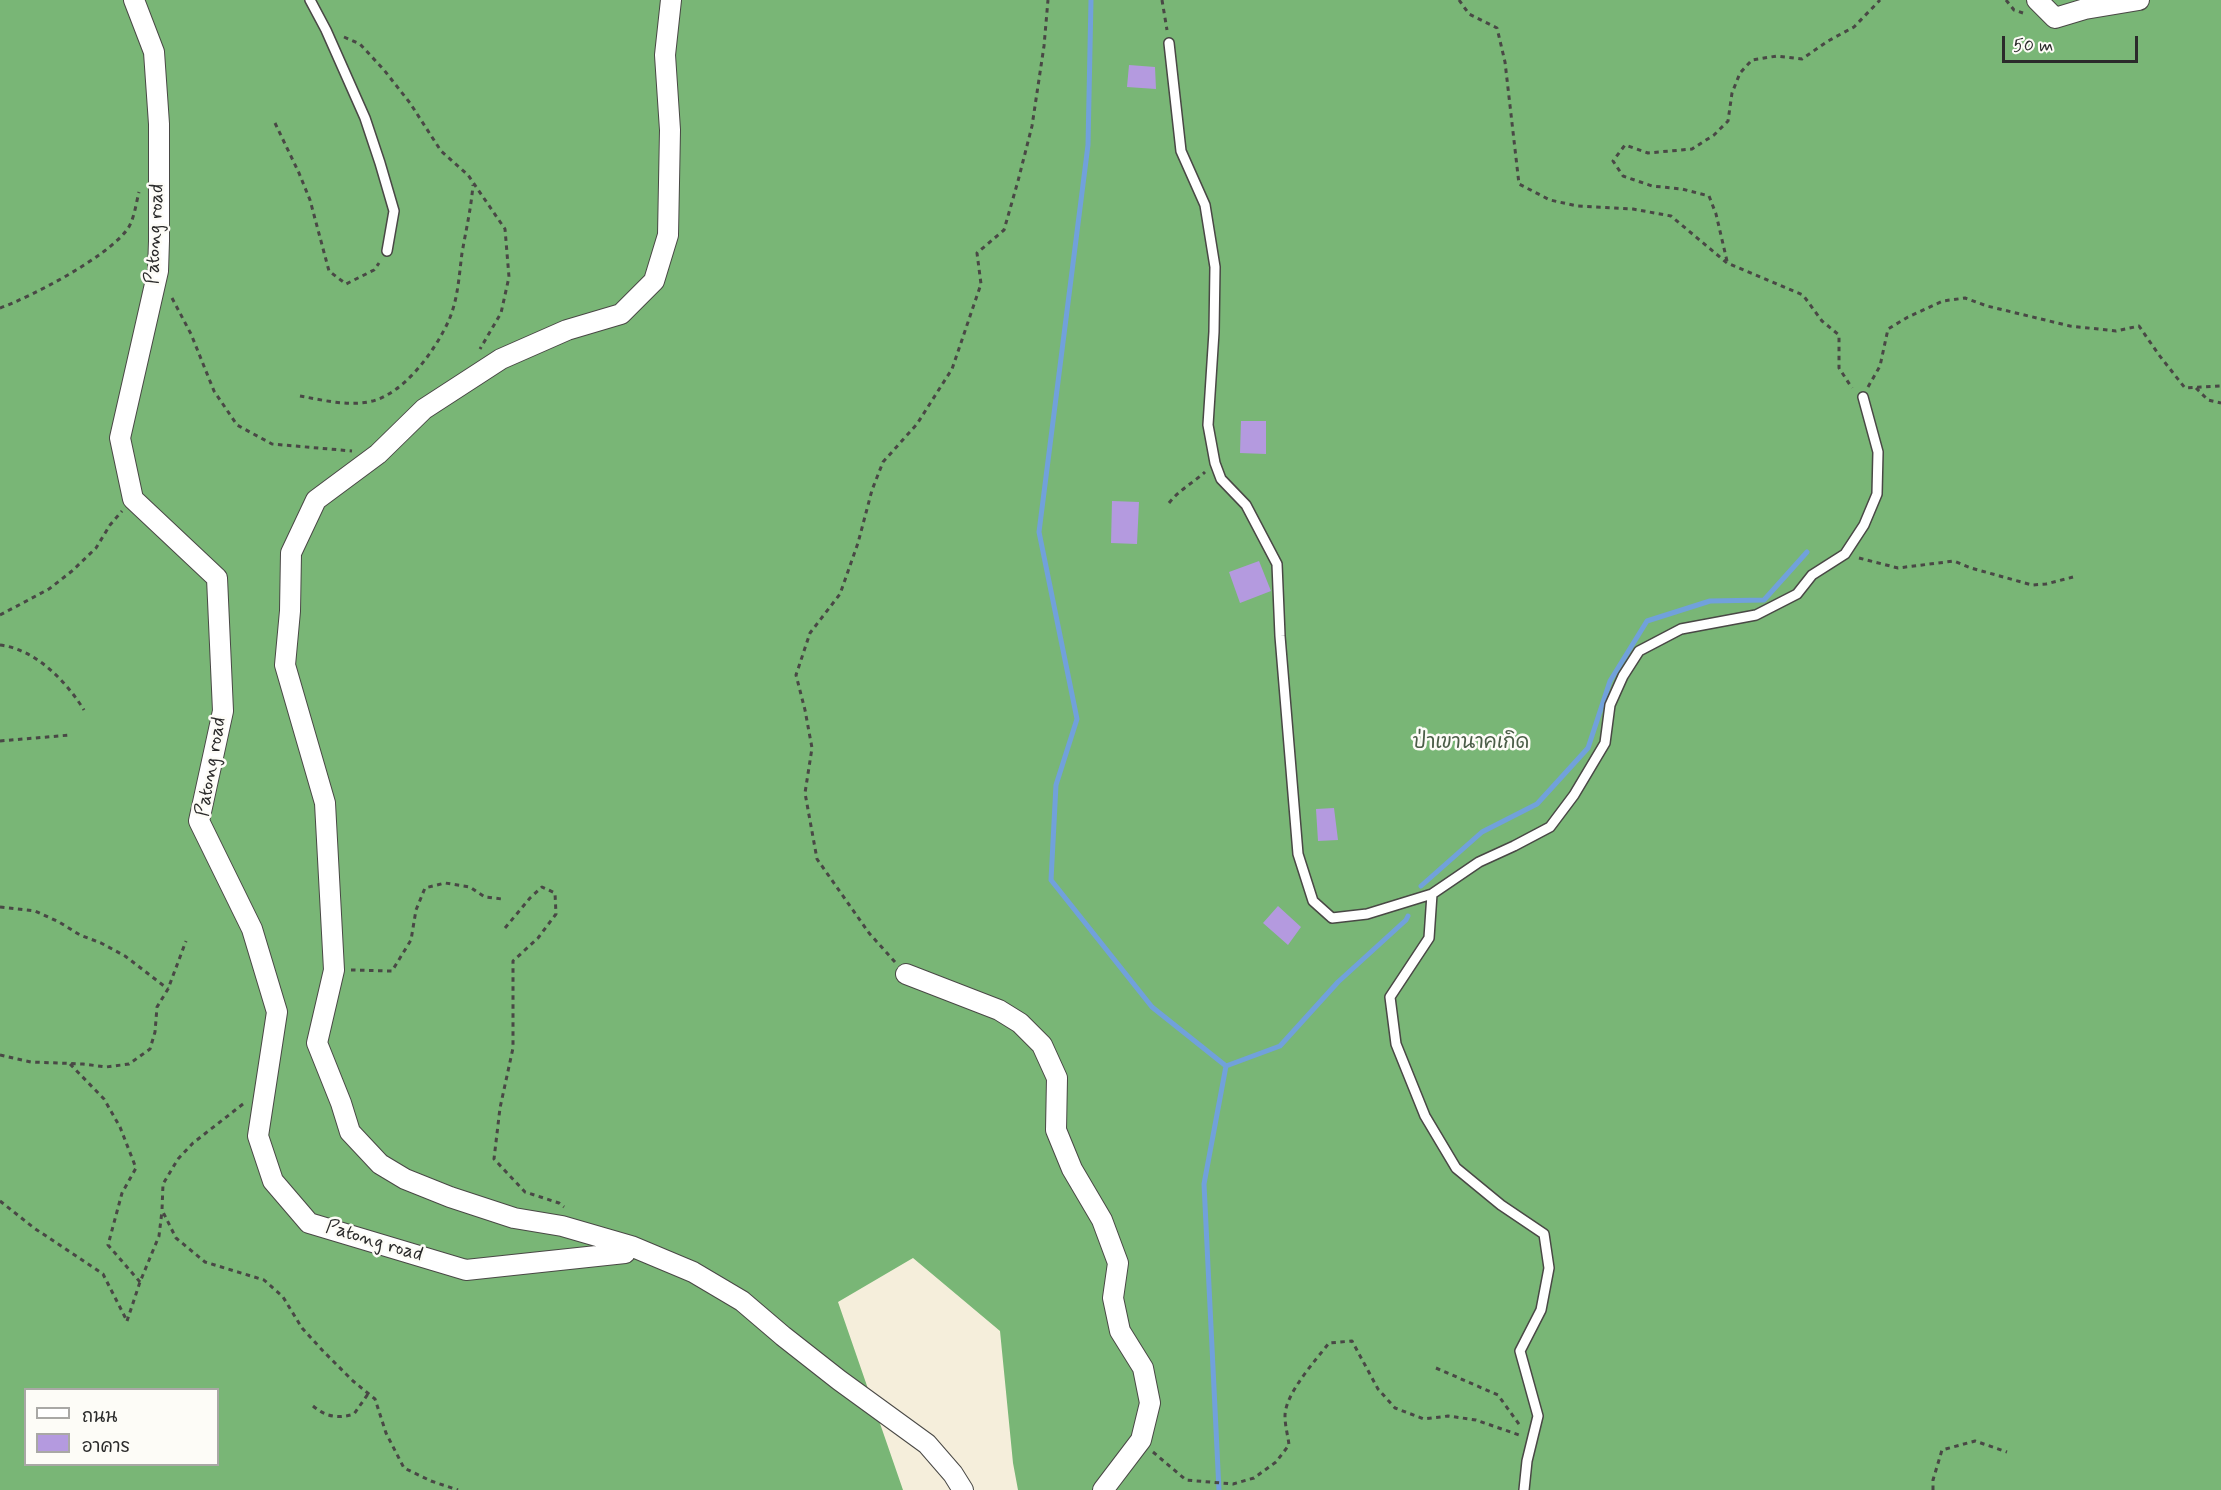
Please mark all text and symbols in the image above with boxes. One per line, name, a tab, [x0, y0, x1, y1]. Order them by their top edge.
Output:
scale bar	[2005, 24, 2142, 62]
text: 50 m	[2013, 34, 2053, 58]
street label: Patong road	[141, 183, 171, 285]
street label: Patong road	[191, 715, 233, 819]
park label: ป่าเขานาคเกิด	[1413, 732, 1529, 756]
street label: Patong road	[322, 1216, 426, 1268]
legend	[24, 1388, 219, 1466]
text: ถนน	[82, 1405, 117, 1429]
text: อาคาร	[82, 1435, 130, 1459]

